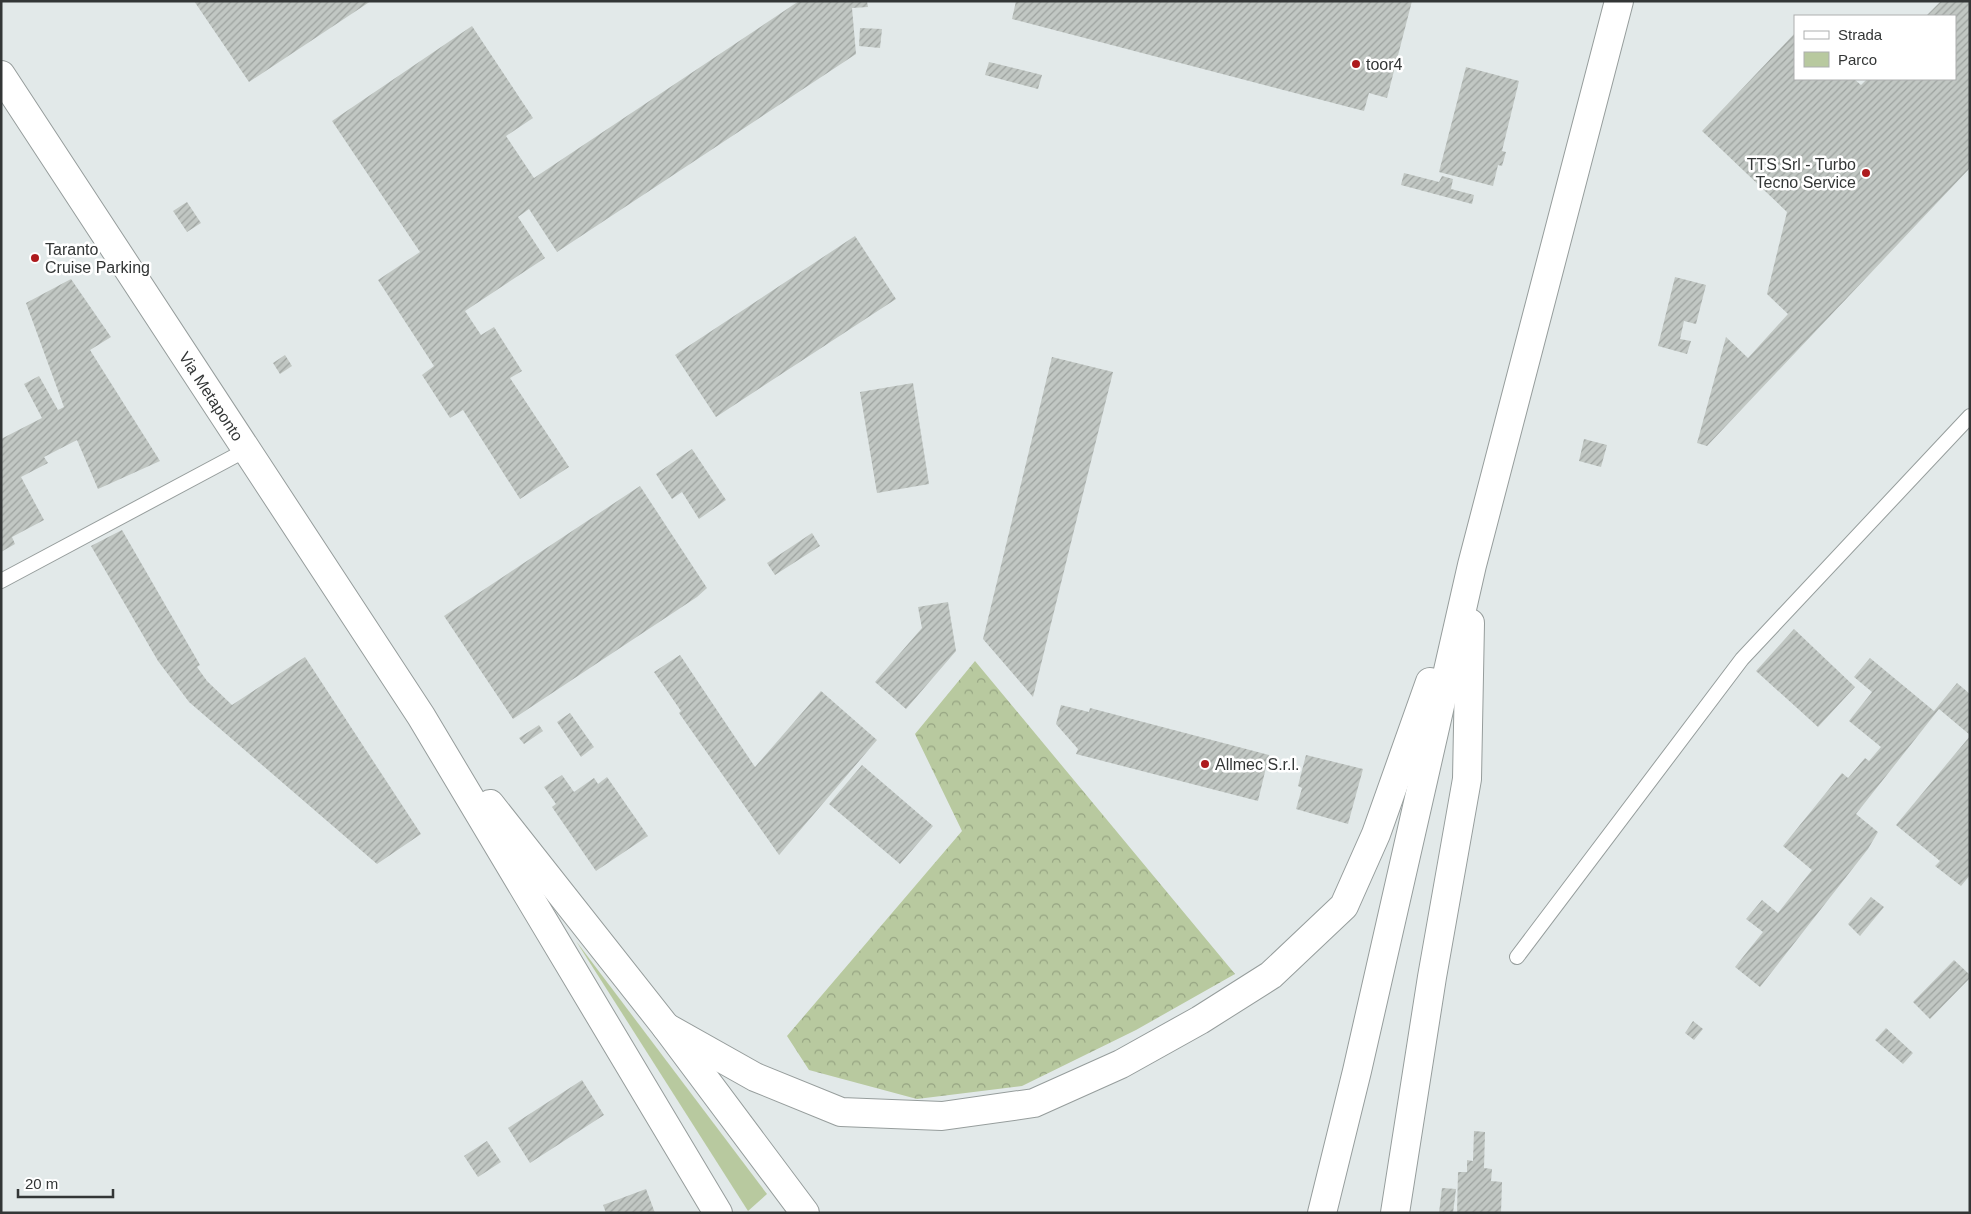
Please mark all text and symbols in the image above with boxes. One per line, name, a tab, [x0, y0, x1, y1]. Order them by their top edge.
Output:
legend	[1794, 15, 1956, 80]
text: Strada	[1838, 26, 1883, 43]
text: Parco	[1838, 51, 1877, 68]
place label: toor4	[1366, 56, 1403, 73]
marker: toor4	[1350, 58, 1362, 70]
place label: TTS Srl - Turbo Tecno Service	[1747, 156, 1856, 191]
marker: TTS Srl - Turbo Tecno Service	[1860, 167, 1872, 179]
place label: Taranto Cruise Parking	[45, 241, 150, 276]
marker: Taranto Cruise Parking	[29, 252, 41, 264]
street label: Via Metaponto	[176, 349, 246, 444]
place label: Allmec S.r.l.	[1215, 756, 1299, 773]
marker: Allmec S.r.l.	[1199, 758, 1211, 770]
scale bar	[18, 1166, 112, 1198]
text: 20 m	[25, 1175, 58, 1192]

